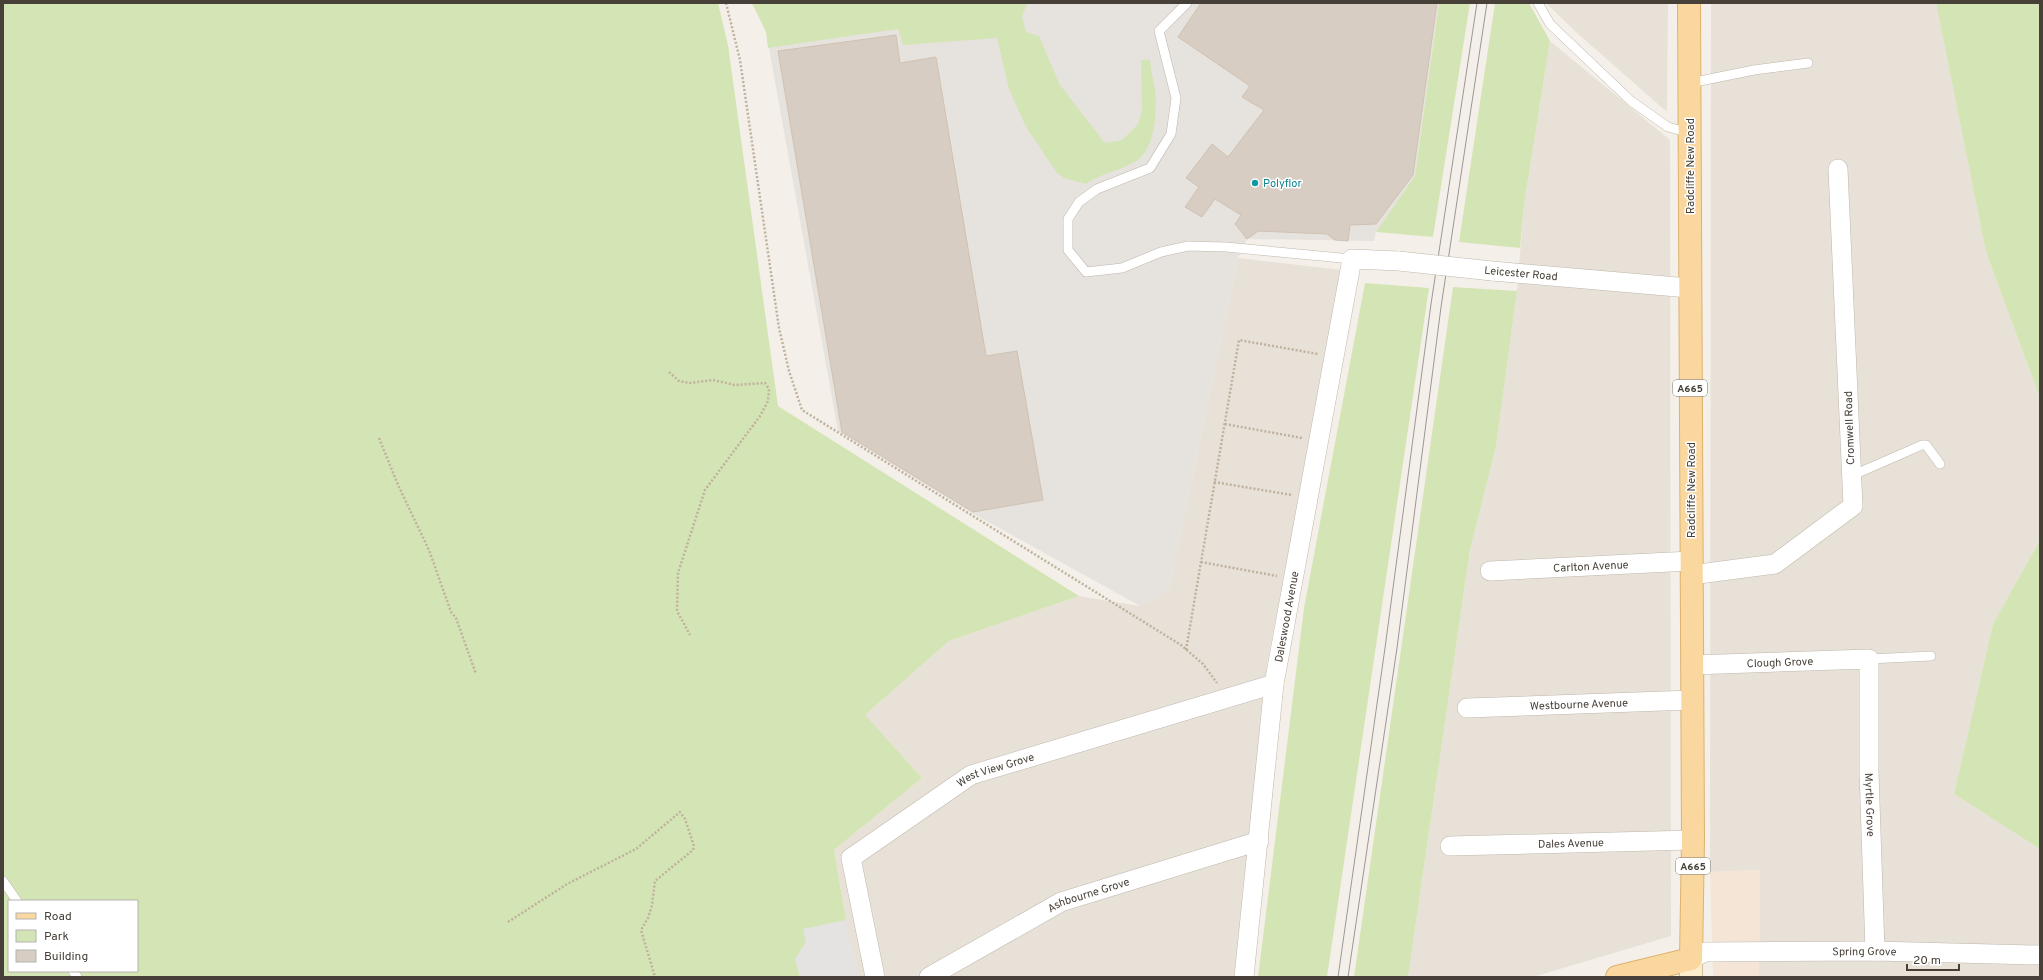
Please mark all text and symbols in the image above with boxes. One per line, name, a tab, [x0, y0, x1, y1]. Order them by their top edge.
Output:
street label: Radcliffe New Road	[1684, 118, 1698, 214]
place label: Polyflor	[1263, 177, 1302, 191]
marker: Polyflor	[1250, 178, 1260, 188]
street label: Leicester Road	[1484, 264, 1558, 284]
road number: A665	[1673, 380, 1707, 396]
street label: Cromwell Road	[1842, 391, 1858, 465]
street label: Radcliffe New Road	[1685, 442, 1699, 538]
street label: Carlton Avenue	[1553, 558, 1629, 576]
street label: Daleswood Avenue	[1272, 570, 1303, 664]
street label: Clough Grove	[1747, 655, 1814, 671]
street label: Westbourne Avenue	[1530, 696, 1628, 714]
street label: West View Grove	[954, 750, 1036, 791]
street label: Myrtle Grove	[1861, 773, 1877, 837]
street label: Dales Avenue	[1538, 836, 1604, 852]
road number: A665	[1676, 858, 1710, 874]
street label: Ashbourne Grove	[1045, 875, 1131, 916]
legend	[8, 900, 138, 972]
text: Road	[44, 909, 72, 925]
text: Park	[44, 929, 69, 945]
street label: Spring Grove	[1832, 945, 1897, 960]
scale bar	[1907, 946, 1959, 972]
text: Building	[44, 949, 88, 965]
text: 20 m	[1913, 953, 1941, 969]

